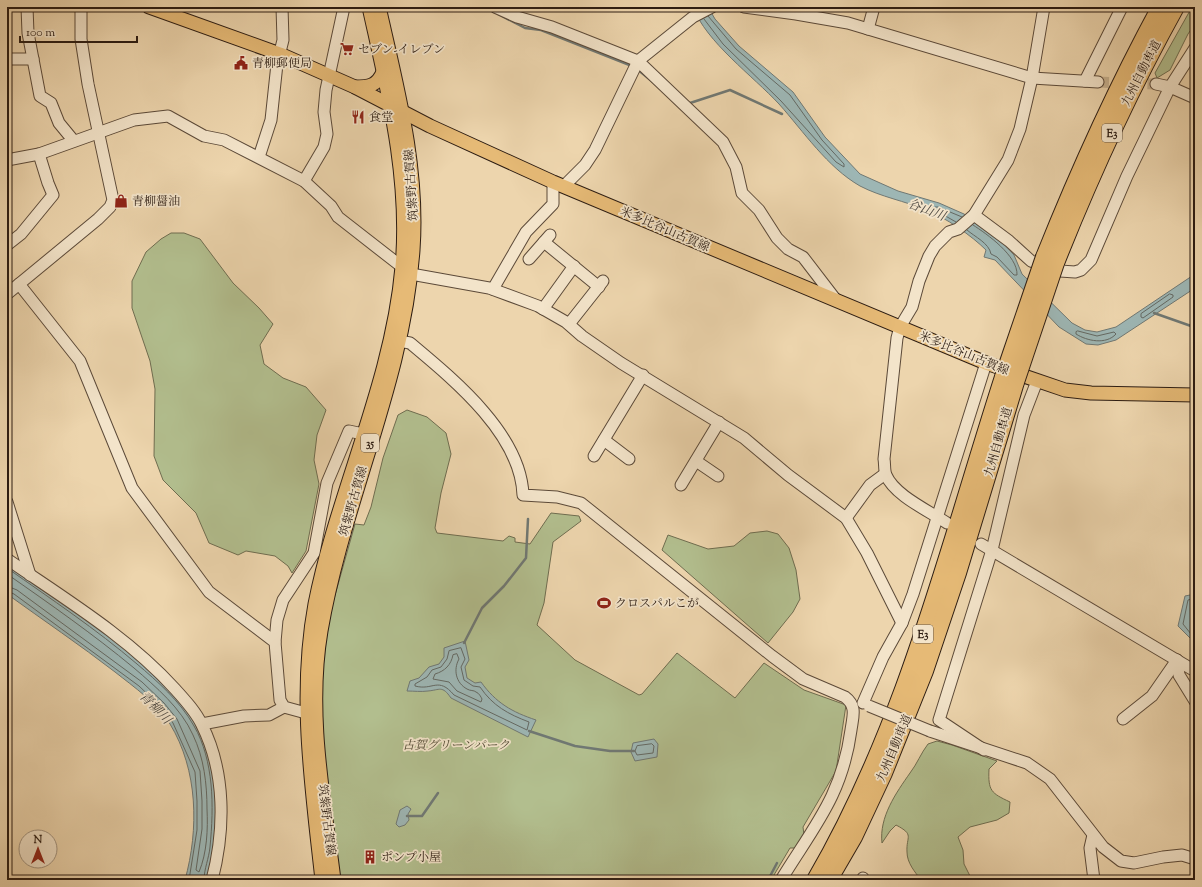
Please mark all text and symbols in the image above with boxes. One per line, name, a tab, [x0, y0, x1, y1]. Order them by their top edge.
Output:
scale bar	[20, 18, 137, 44]
text: 100 m	[26, 24, 55, 42]
street label: 九州自動車道	[1118, 37, 1166, 110]
supermarket icon: セブン-イレブン	[339, 41, 355, 57]
place label: セブン-イレブン	[358, 41, 445, 59]
public building icon: 青柳郵便局	[233, 55, 249, 71]
place label: 青柳郵便局	[252, 55, 312, 73]
restaurant icon: 食堂	[350, 109, 366, 125]
place label: 食堂	[369, 109, 393, 127]
road number: E3	[1102, 124, 1122, 142]
street label: 筑紫野古賀線	[401, 148, 423, 221]
shop icon: 青柳醤油	[113, 193, 129, 209]
place label: 青柳醤油	[132, 193, 180, 211]
water label: 谷山川	[905, 195, 950, 227]
street label: 米多比谷山古賀線	[617, 203, 712, 257]
street label: 米多比谷山古賀線	[916, 328, 1012, 380]
street label: 九州自動車道	[980, 405, 1018, 479]
road number: 35	[361, 434, 379, 452]
street label: 筑紫野古賀線	[335, 464, 373, 538]
sports icon: クロスパルこが	[596, 595, 612, 611]
place label: クロスパルこが	[615, 595, 699, 613]
road number: E3	[913, 625, 933, 643]
water label: 青柳川	[135, 688, 176, 730]
street label: 九州自動車道	[873, 712, 917, 785]
park label: 古賀グリーンパーク	[403, 737, 509, 755]
street label: 筑紫野古賀線	[313, 783, 339, 857]
north arrow	[18, 829, 58, 869]
text: N	[33, 832, 43, 848]
building icon: ポンプ小屋	[362, 849, 378, 865]
place label: ポンプ小屋	[381, 849, 441, 867]

